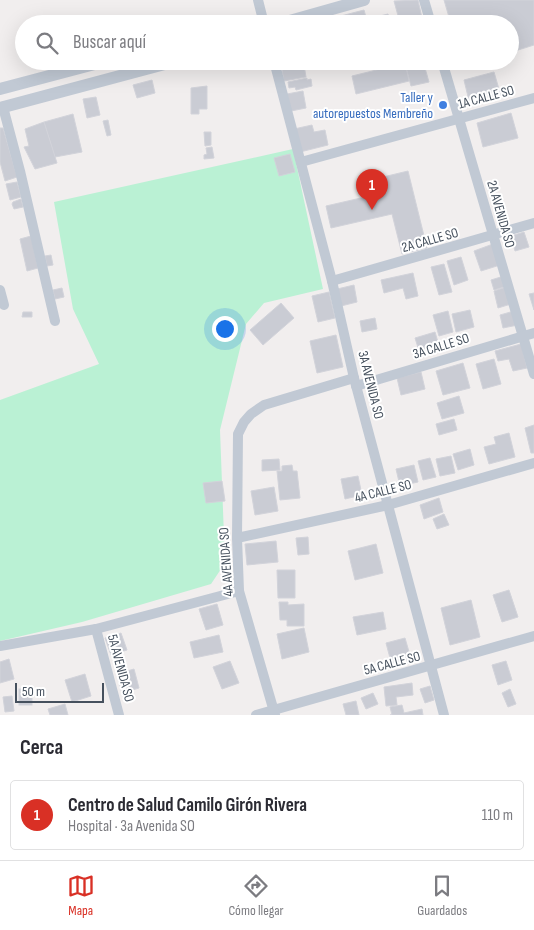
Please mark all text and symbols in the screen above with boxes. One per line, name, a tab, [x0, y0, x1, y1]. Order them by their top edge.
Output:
search box	[15, 15, 519, 70]
icon: search	[33, 29, 61, 57]
text: Buscar aquí	[73, 31, 146, 54]
street label: 1A CALLE SO	[456, 81, 516, 113]
place label: Taller y autorepuestos Membreño	[313, 89, 434, 122]
marker: Taller y autorepuestos Membreño	[437, 99, 449, 111]
pin: 1	[356, 169, 388, 210]
street label: 2A AVENIDA SO	[483, 178, 519, 250]
street label: 2A CALLE SO	[400, 224, 460, 256]
your location	[212, 316, 238, 342]
street label: 3A CALLE SO	[411, 329, 471, 363]
street label: 3A AVENIDA SO	[354, 349, 388, 421]
street label: 4A CALLE SO	[353, 476, 413, 506]
street label: 4A AVENIDA SO	[215, 527, 237, 597]
street label: 5A AVENIDA SO	[104, 632, 138, 704]
street label: 5A CALLE SO	[362, 647, 422, 679]
scale bar	[15, 680, 104, 703]
text: 50 m	[22, 683, 45, 700]
text: Cerca	[20, 735, 63, 760]
text: Centro de Salud Camilo Girón Rivera	[68, 794, 307, 817]
text: 1	[34, 806, 40, 825]
text: 110 m	[482, 806, 513, 825]
text: Hospital · 3a Avenida SO	[68, 817, 195, 836]
tab: Mapa	[67, 872, 95, 919]
tab: Cómo llegar	[228, 872, 284, 919]
tab: Guardados	[417, 872, 467, 919]

